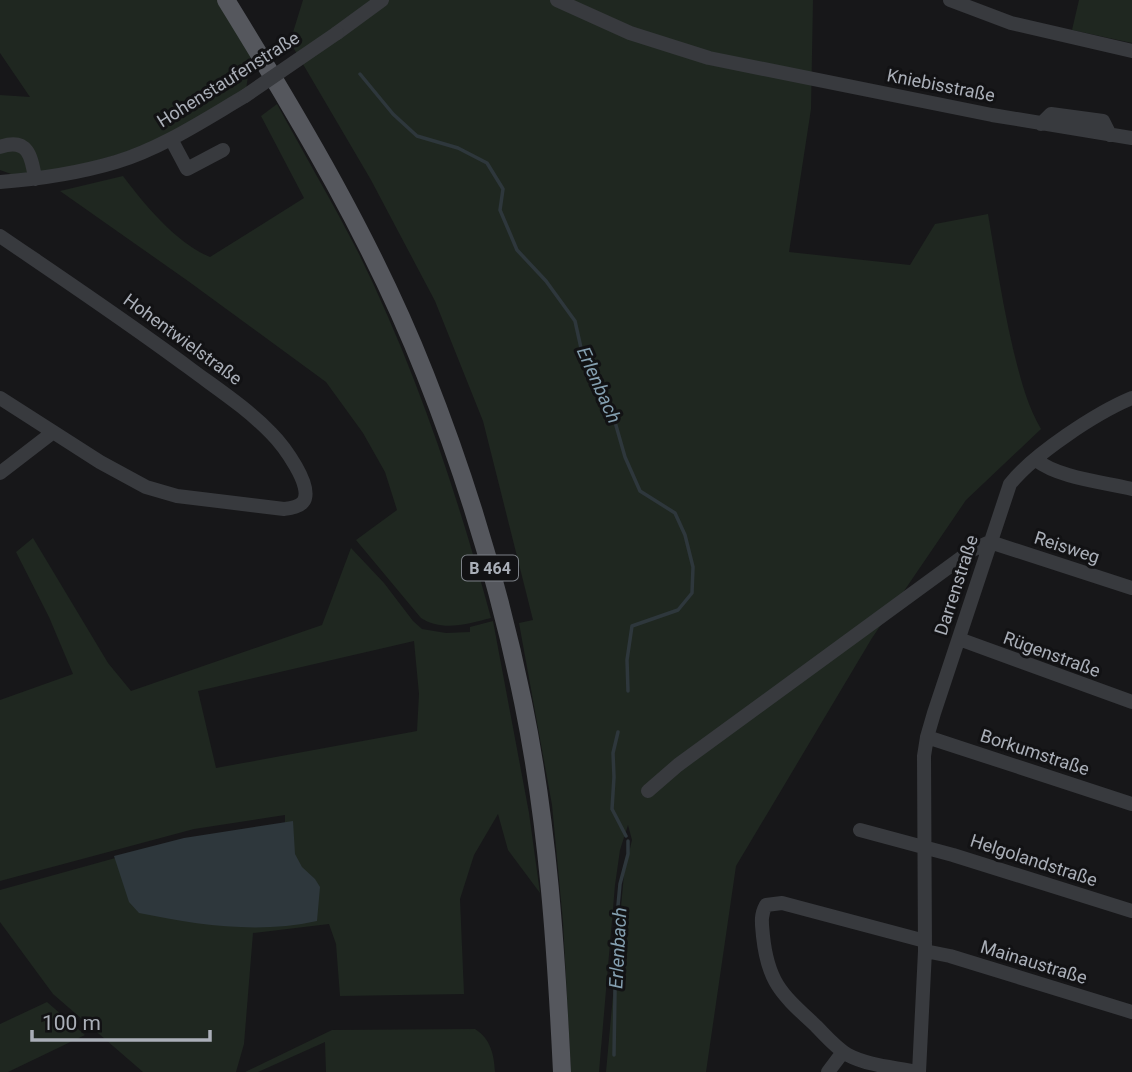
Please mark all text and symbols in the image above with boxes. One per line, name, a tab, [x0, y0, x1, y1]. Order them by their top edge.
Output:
street label: Hohenstaufenstraße	[153, 27, 303, 131]
street label: Kniebisstraße	[885, 64, 997, 106]
street label: Hohentwielstraße	[120, 289, 246, 389]
water label: Erlenbach	[572, 343, 626, 427]
street label: Reisweg	[1032, 527, 1102, 567]
street label: Darrenstraße	[930, 532, 982, 638]
road number: B 464	[462, 555, 518, 580]
street label: Rügenstraße	[1001, 627, 1103, 681]
street label: Borkumstraße	[978, 724, 1092, 780]
street label: Helgolandstraße	[968, 830, 1100, 890]
water label: Erlenbach	[604, 907, 632, 989]
street label: Mainaustraße	[978, 936, 1090, 988]
scale bar	[32, 998, 210, 1042]
text: 100 m	[42, 1011, 101, 1035]

